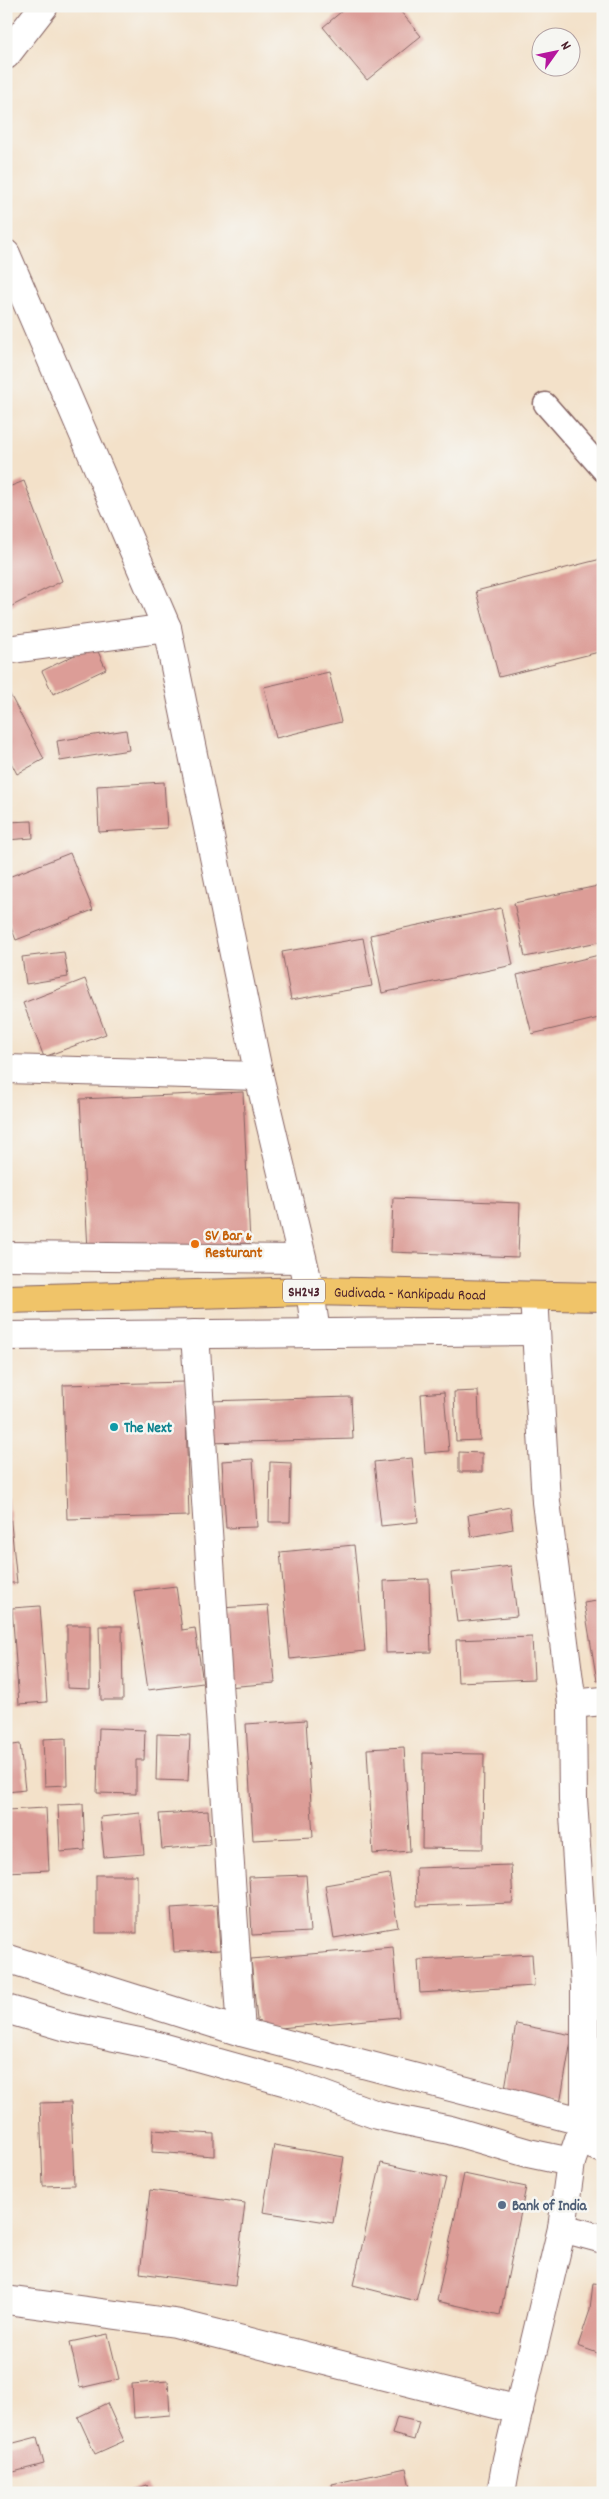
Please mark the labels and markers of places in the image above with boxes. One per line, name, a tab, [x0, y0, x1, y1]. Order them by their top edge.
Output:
place label: SV Bar & Resturant	[205, 1226, 263, 1265]
marker: SV Bar & Resturant	[189, 1238, 201, 1250]
place label: The Next	[124, 1418, 172, 1440]
marker: The Next	[108, 1421, 120, 1433]
place label: Bank of India	[512, 2196, 587, 2218]
marker: Bank of India	[496, 2199, 508, 2211]

